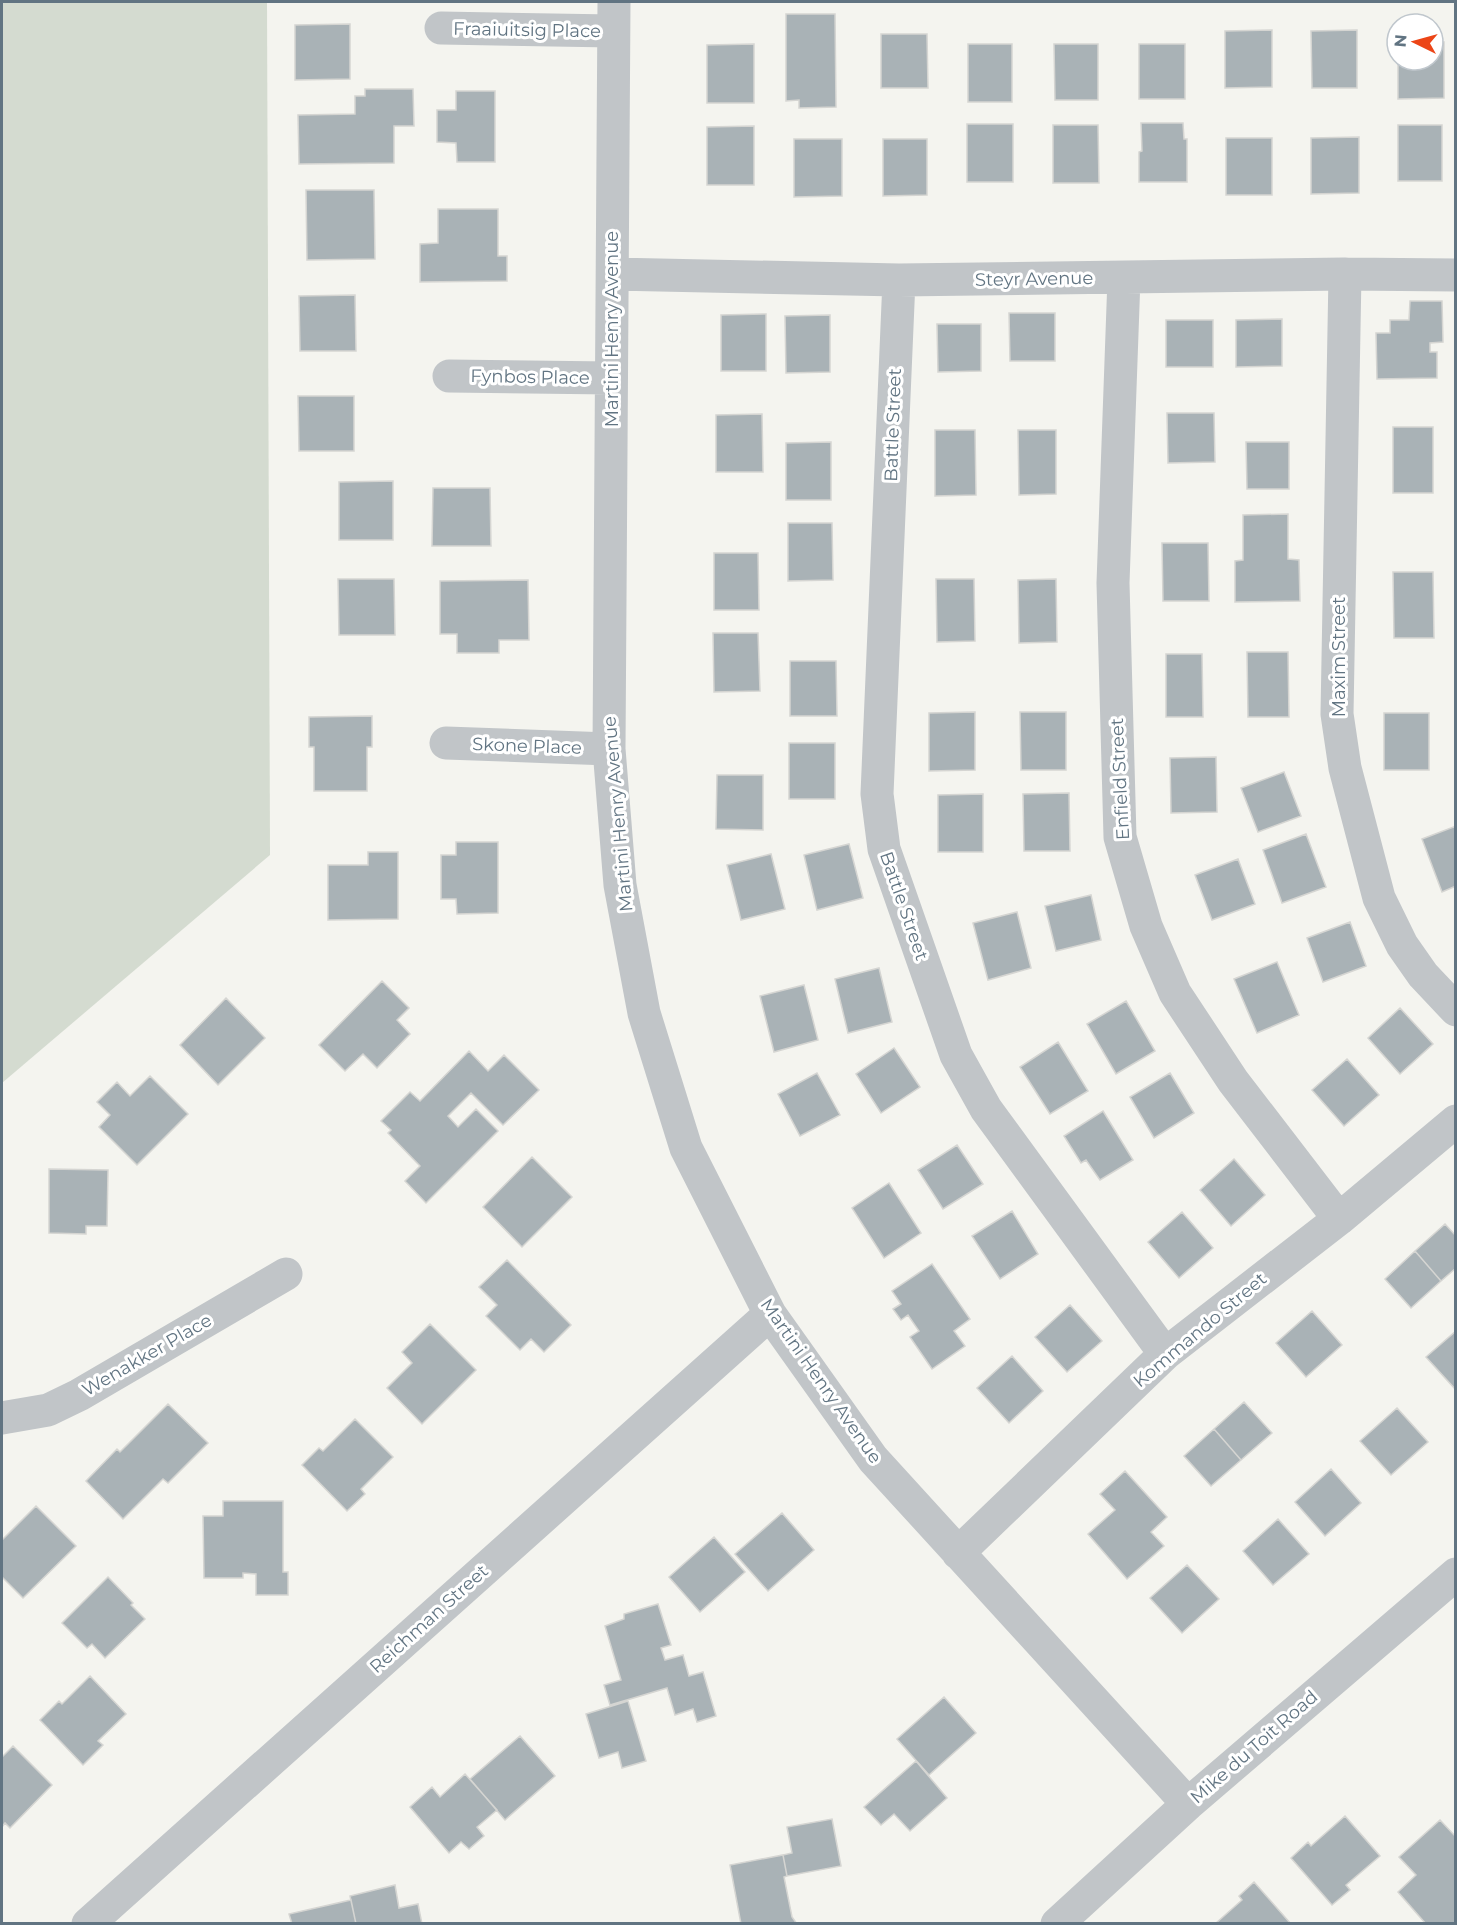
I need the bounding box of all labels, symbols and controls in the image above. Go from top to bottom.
north arrow [1385,12,1445,72]
street label: Fraaiuitsig Place [453,18,601,42]
text: N [1391,33,1411,48]
street label: Martini Henry Avenue [601,231,623,427]
street label: Steyr Avenue [975,267,1094,291]
street label: Fynbos Place [470,365,590,389]
street label: Battle Street [880,368,906,482]
street label: Maxim Street [1328,597,1350,717]
street label: Martini Henry Avenue [598,715,638,913]
street label: Enfield Street [1106,717,1134,841]
street label: Skone Place [472,733,582,759]
street label: Battle Street [875,849,933,963]
street label: Kommando Street [1129,1268,1271,1392]
street label: Martini Henry Avenue [756,1294,886,1468]
street label: Wenakker Place [78,1309,216,1401]
street label: Reichman Street [365,1560,493,1678]
street label: Mike du Toit Road [1186,1686,1322,1808]

